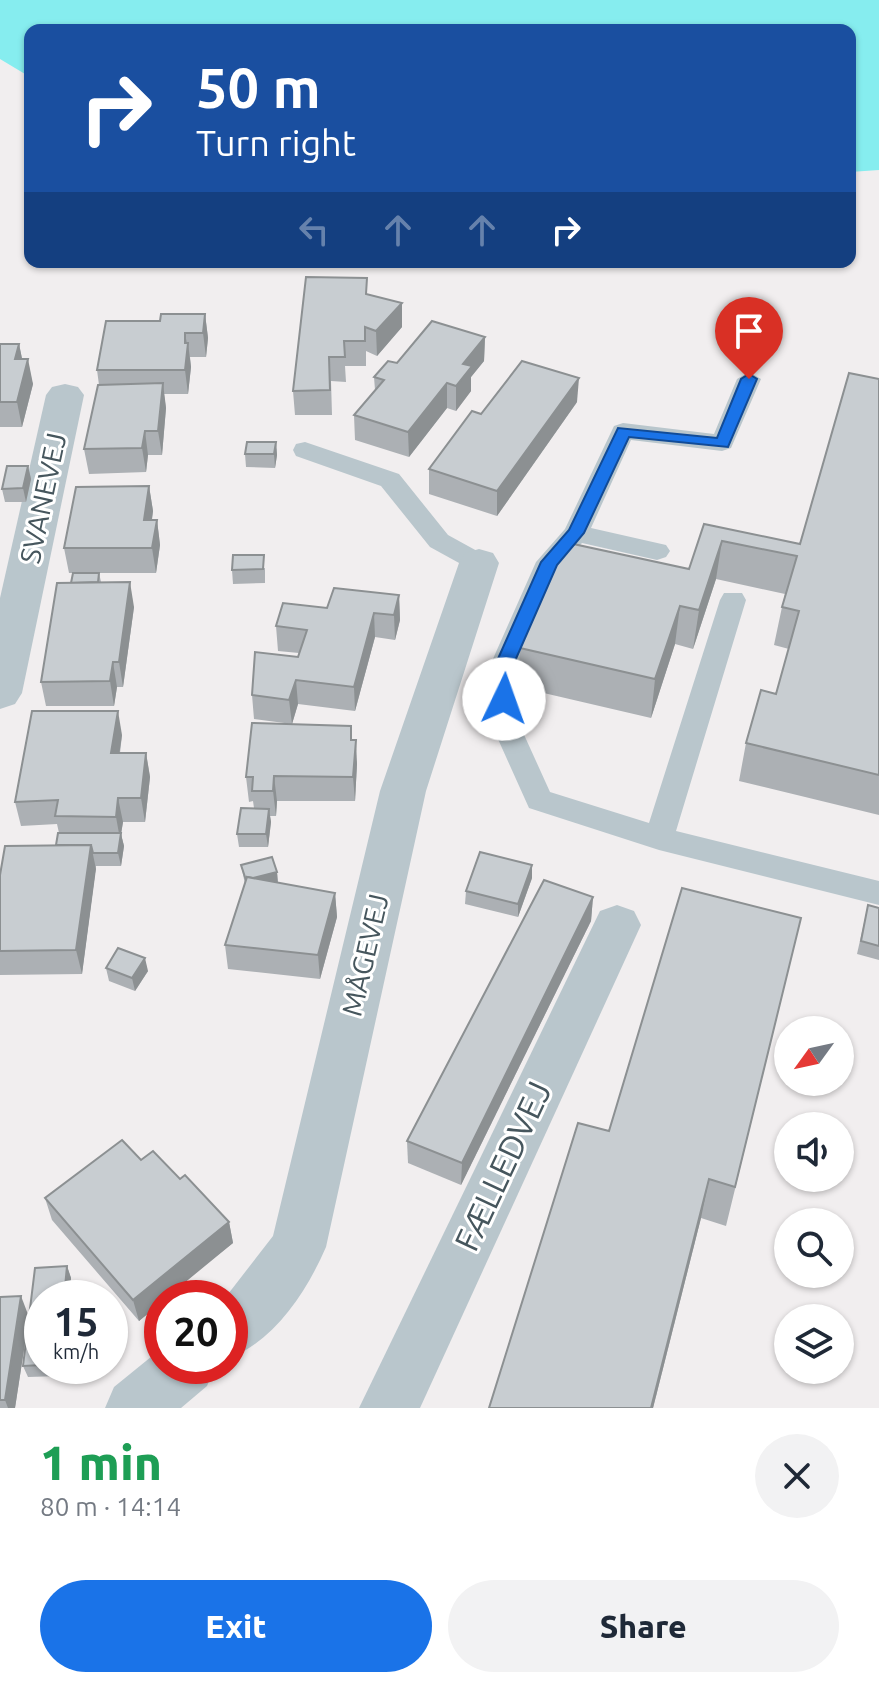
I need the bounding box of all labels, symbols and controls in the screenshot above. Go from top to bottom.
icon: right [64,56,168,160]
text: 50 m [196,56,321,119]
text: Turn right [196,122,356,163]
icon: left [292,208,336,252]
icon: ahead [376,208,420,252]
icon: ahead [460,208,504,252]
icon: right [544,208,588,252]
pin [715,297,783,379]
icon: arrive [727,309,771,353]
street label: SVANEVEJ [14,430,71,566]
position arrow [462,657,546,741]
street label: MÅGEVEJ [335,891,394,1019]
north arrow [774,1016,854,1096]
map controls [774,1016,854,1384]
street label: FÆLLEDVEJ [446,1075,558,1256]
button: sound [774,1112,854,1192]
button: search [774,1208,854,1288]
speed limit sign: 20 [144,1280,248,1384]
text: 15 [53,1299,99,1344]
button: layers [774,1304,854,1384]
text: km/h [53,1340,99,1363]
button: close [755,1434,839,1518]
text: 1 min [40,1435,162,1489]
text: 80 m · 14:14 [40,1492,181,1521]
button: Exit [40,1580,432,1672]
button: Share [448,1580,839,1672]

